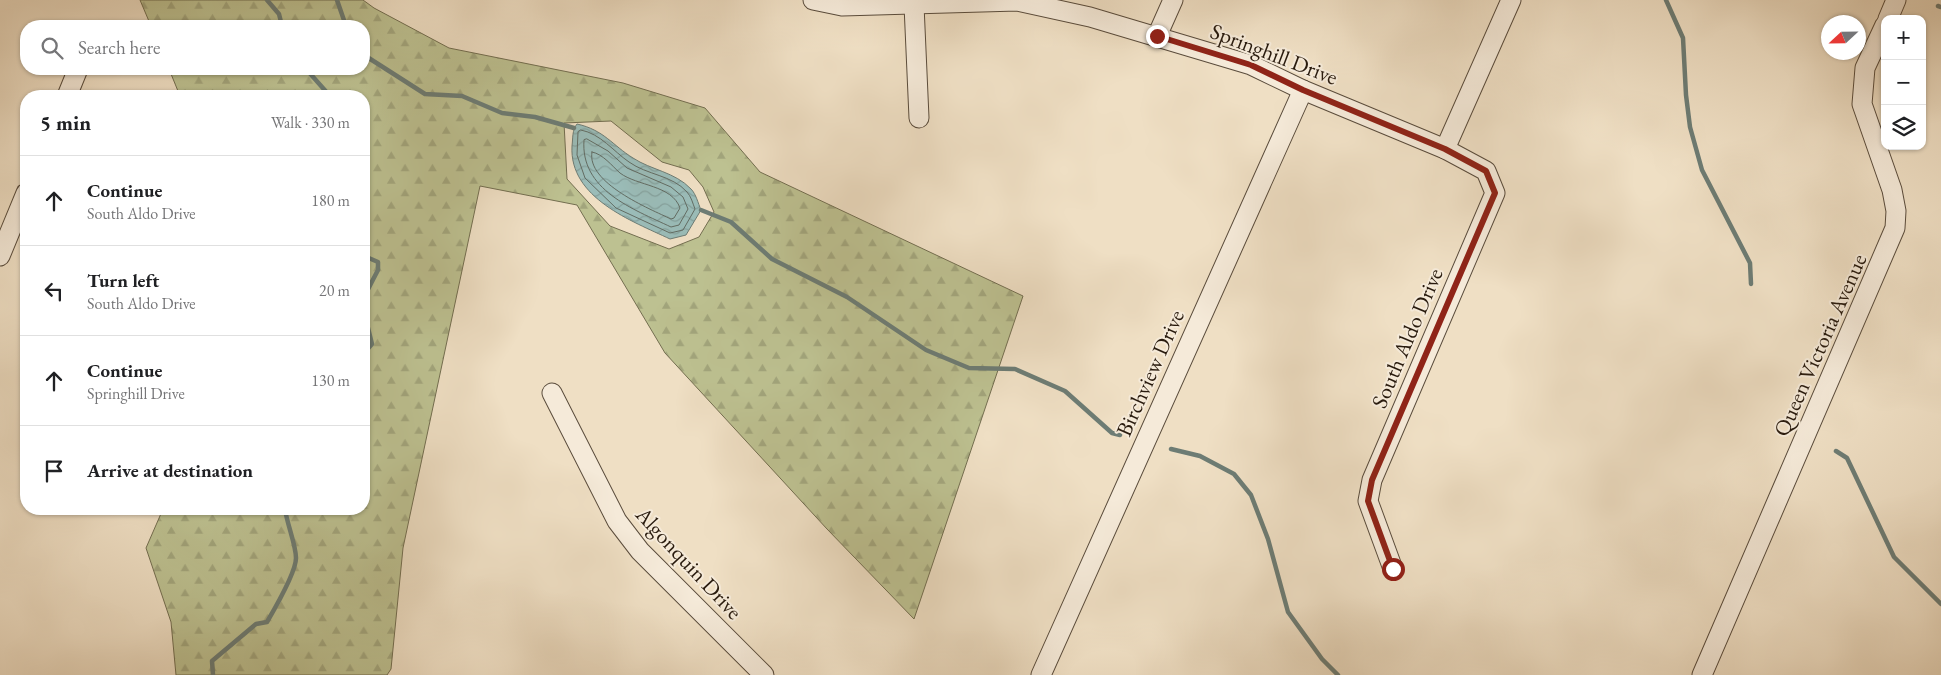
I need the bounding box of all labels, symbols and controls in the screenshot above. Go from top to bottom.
north arrow [1821,15,1866,60]
map controls [1881,15,1926,150]
button: + [1881,15,1926,60]
street label: Springhill Drive [1206,16,1342,92]
search box [20,20,370,75]
route end [1146,25,1169,48]
icon: search [38,34,66,62]
text: Search here [78,35,160,60]
button: − [1881,60,1926,105]
button: layers [1881,105,1926,150]
text: 5 min [40,109,91,136]
text: Walk · 330 m [271,112,350,133]
text: Continue [87,178,162,203]
icon: ahead [40,187,68,215]
text: 180 m [311,190,350,211]
text: South Aldo Drive [87,203,196,224]
street label: Queen Victoria Avenue [1767,249,1873,441]
street label: South Aldo Drive [1364,263,1450,412]
text: Turn left [87,268,159,293]
icon: left [40,277,68,305]
text: 20 m [319,280,350,301]
text: South Aldo Drive [87,293,196,314]
street label: Birchview Drive [1109,305,1191,441]
text: Continue [87,358,162,383]
icon: ahead [40,367,68,395]
text: 130 m [311,370,350,391]
text: Springhill Drive [87,383,185,404]
icon: arrive [40,457,68,485]
text: Arrive at destination [87,458,253,483]
street label: Algonquin Drive [629,500,749,626]
route start [1382,558,1405,581]

